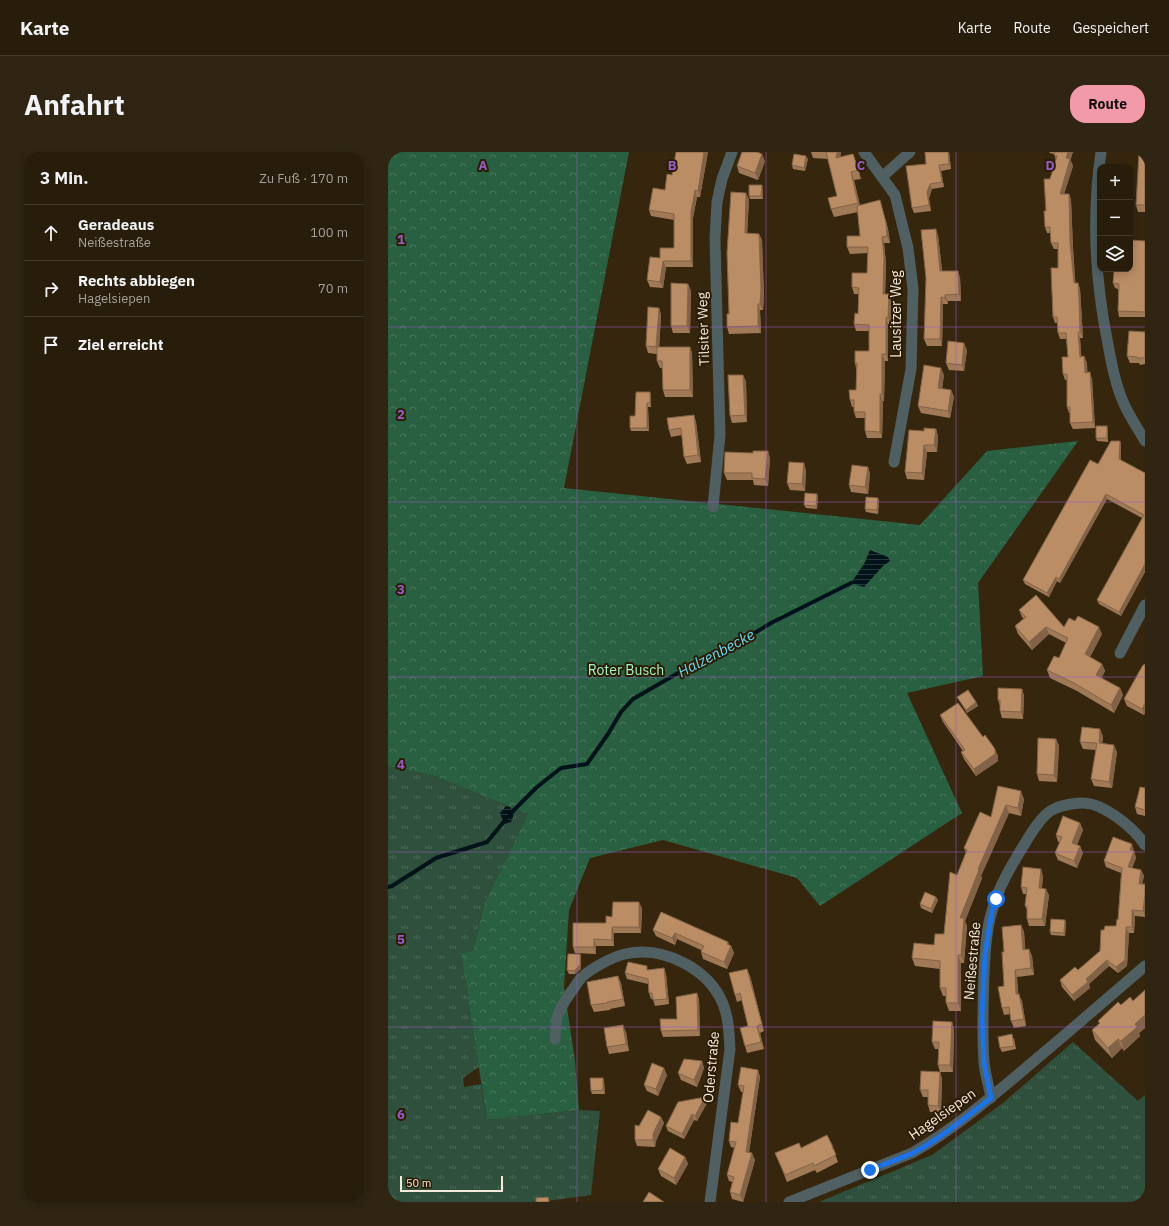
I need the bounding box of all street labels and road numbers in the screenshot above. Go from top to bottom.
street label: Lausitzer Weg [887,270,905,358]
street label: Tilsiter Weg [693,291,713,366]
street label: Neißestraße [960,921,984,1001]
street label: Oderstraße [699,1030,723,1103]
street label: Hagelsiepen [905,1084,979,1144]

